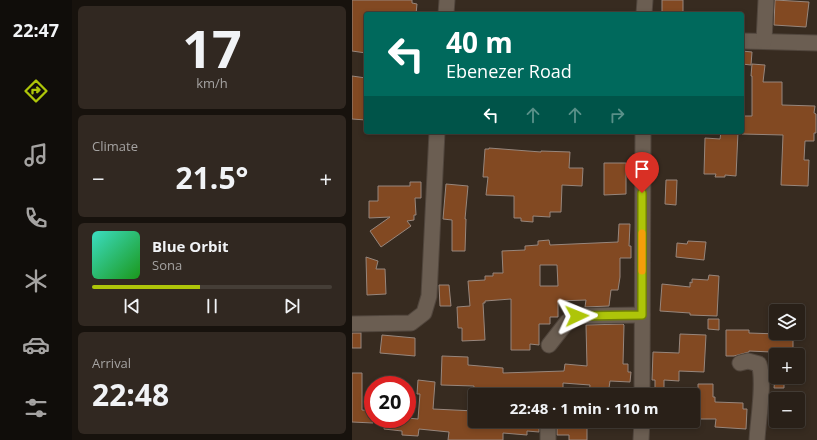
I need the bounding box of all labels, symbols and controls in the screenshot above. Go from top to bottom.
text: 17 [182,12,242,83]
text: 22:47 [13,18,59,42]
text: 40 m [446,23,513,61]
icon: left [380,28,432,80]
text: Ebenezer Road [446,59,572,83]
text: km/h [196,74,228,92]
icon: directions [22,77,50,105]
icon: left [480,104,502,126]
icon: ahead [522,104,544,126]
icon: ahead [564,104,586,126]
icon: right [606,104,628,126]
text: Climate [92,137,138,155]
icon: music [22,141,50,169]
pin [625,152,659,193]
text: 21.5° [176,157,248,198]
icon: arrive [631,158,653,180]
text: − [92,163,105,193]
text: + [319,163,332,193]
icon: phone [22,204,50,232]
text: Blue Orbit [152,236,229,256]
text: Sona [152,256,182,274]
icon: climate [22,267,50,295]
icon: previous [121,295,143,317]
icon: pause [201,295,223,317]
icon: next [281,295,303,317]
position arrow [556,295,598,337]
map controls [769,304,805,428]
button: layers [769,304,805,340]
icon: car [22,331,50,359]
button: + [769,348,805,384]
text: Arrival [92,354,131,372]
text: 22:48 [92,374,169,415]
speed limit sign: 20 [364,376,416,428]
button: − [769,392,805,428]
icon: filters [22,394,50,422]
text: 22:48 · 1 min · 110 m [510,398,658,418]

